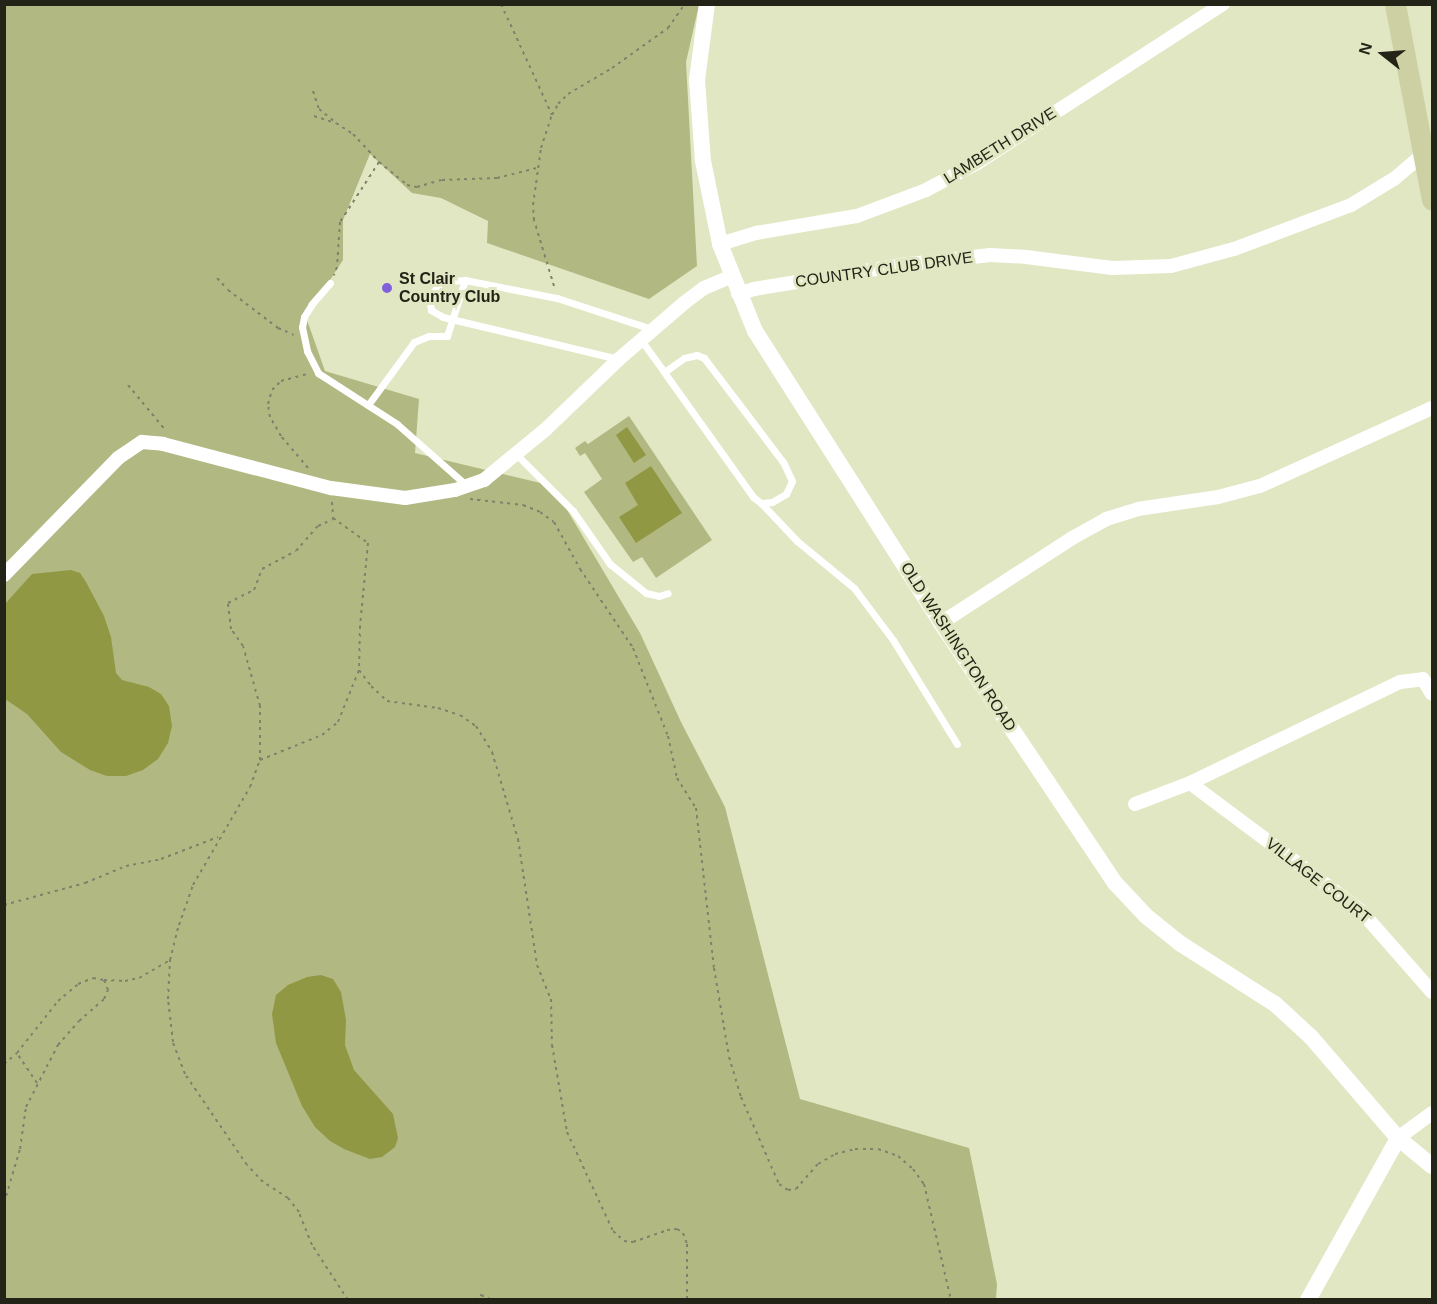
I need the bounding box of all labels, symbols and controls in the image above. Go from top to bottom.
north arrow [1353,24,1413,84]
text: N [1355,41,1375,57]
street label: LAMBETH DRIVE [940,104,1060,188]
street label: COUNTRY CLUB DRIVE [794,248,974,292]
place label: St Clair Country Club [399,269,500,307]
marker: St Clair Country Club [380,281,394,295]
street label: OLD WASHINGTON ROAD [896,559,1020,735]
street label: VILLAGE COURT [1262,834,1374,928]

